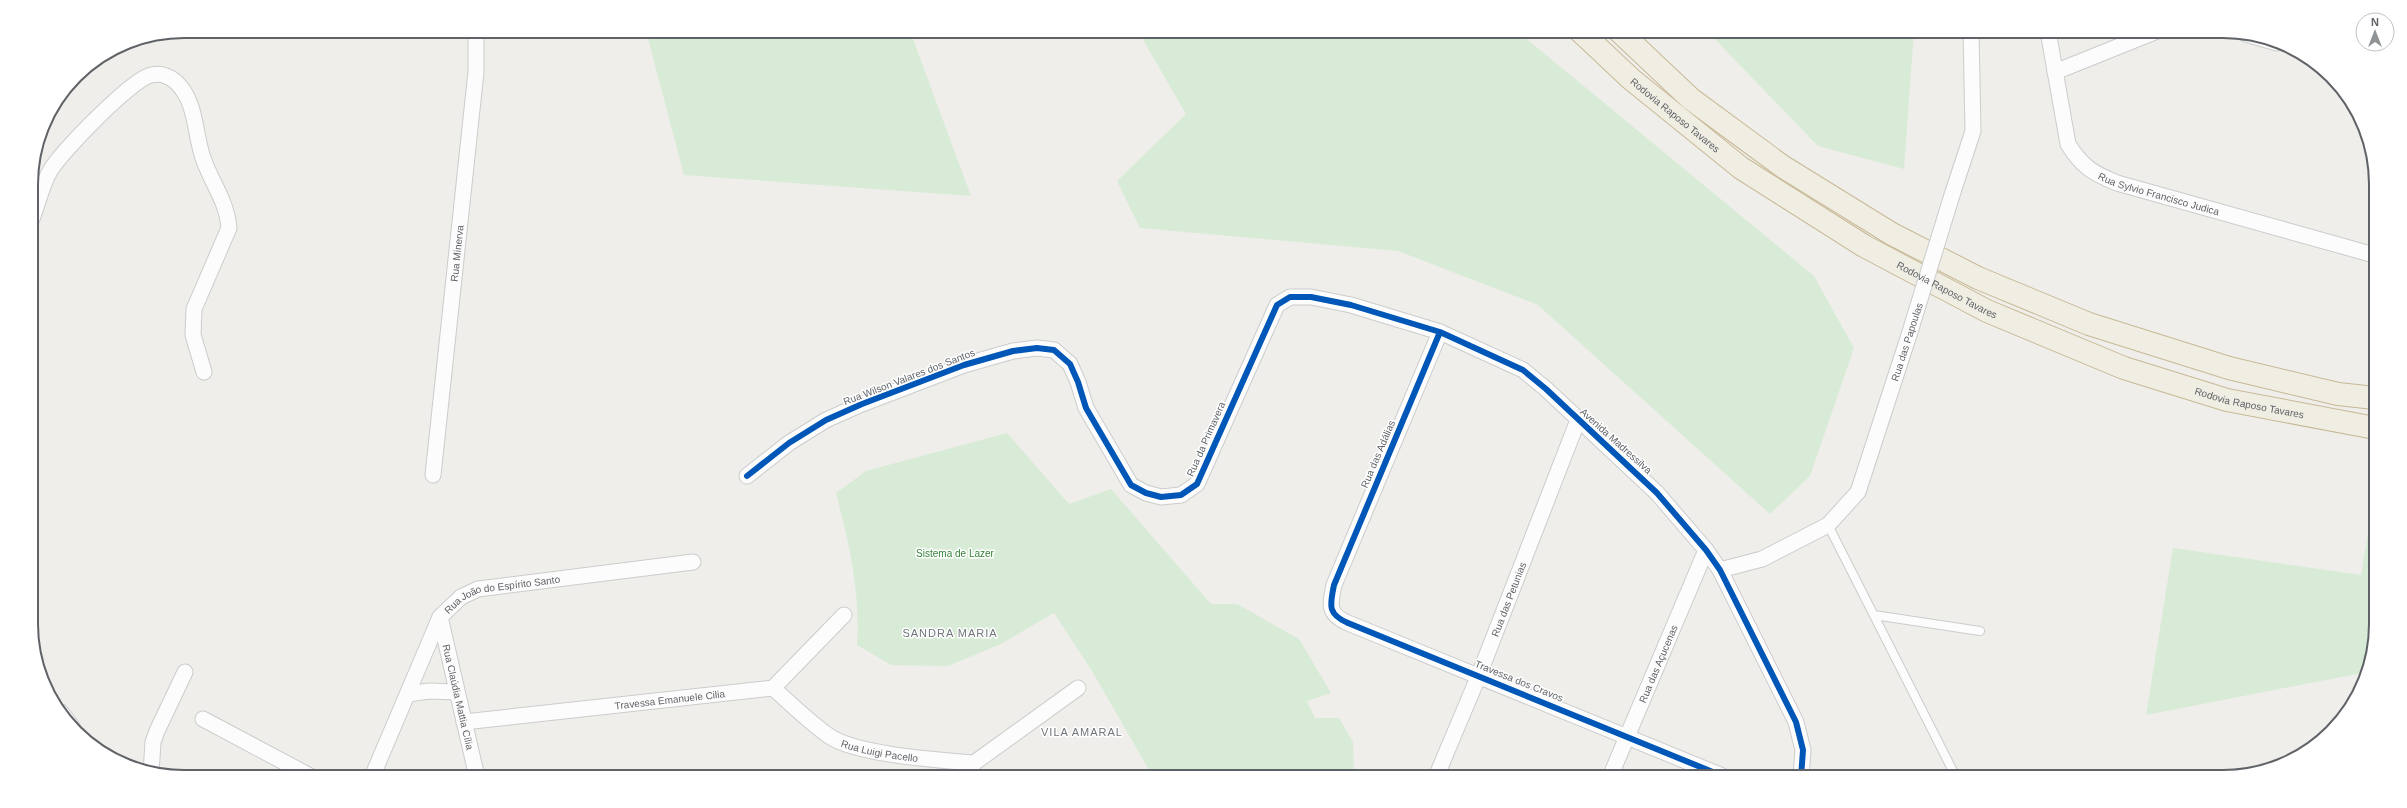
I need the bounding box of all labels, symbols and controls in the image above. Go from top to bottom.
north arrow [2355,12,2395,52]
text: N [2371,16,2379,28]
street label: Rodovia Raposo Tavares [1628,75,1722,154]
street label: Rua Sylvio Francisco Judica [2097,170,2221,217]
street label: Rua Minerva [448,224,465,282]
street label: Rodovia Raposo Tavares [1895,259,1999,320]
street label: Rua das Papoulas [1889,301,1925,383]
street label: Rua Wilson Valares dos Santos [842,347,976,407]
street label: Rodovia Raposo Tavares [2194,385,2305,420]
street label: Rua da Primavera [1185,400,1228,478]
street label: Avenida Madressilva [1578,406,1654,476]
street label: Rua das Adálias [1359,419,1397,489]
park label: Sistema de Lazer [916,548,995,559]
street label: Rua das Petunias [1489,560,1528,638]
street label: Rua João do Espírito Santo [442,573,561,615]
street label: Rua das Açucenas [1637,623,1679,704]
district label: SANDRA MARIA [902,627,998,639]
street label: Rua Claúdia Mattia Cília [441,643,476,751]
street label: Travessa dos Cravos [1473,658,1565,704]
street label: Travessa Emanuele Cilia [614,688,726,711]
district label: VILA AMARAL [1041,726,1123,738]
street label: Rua Luigi Pacello [840,737,919,763]

